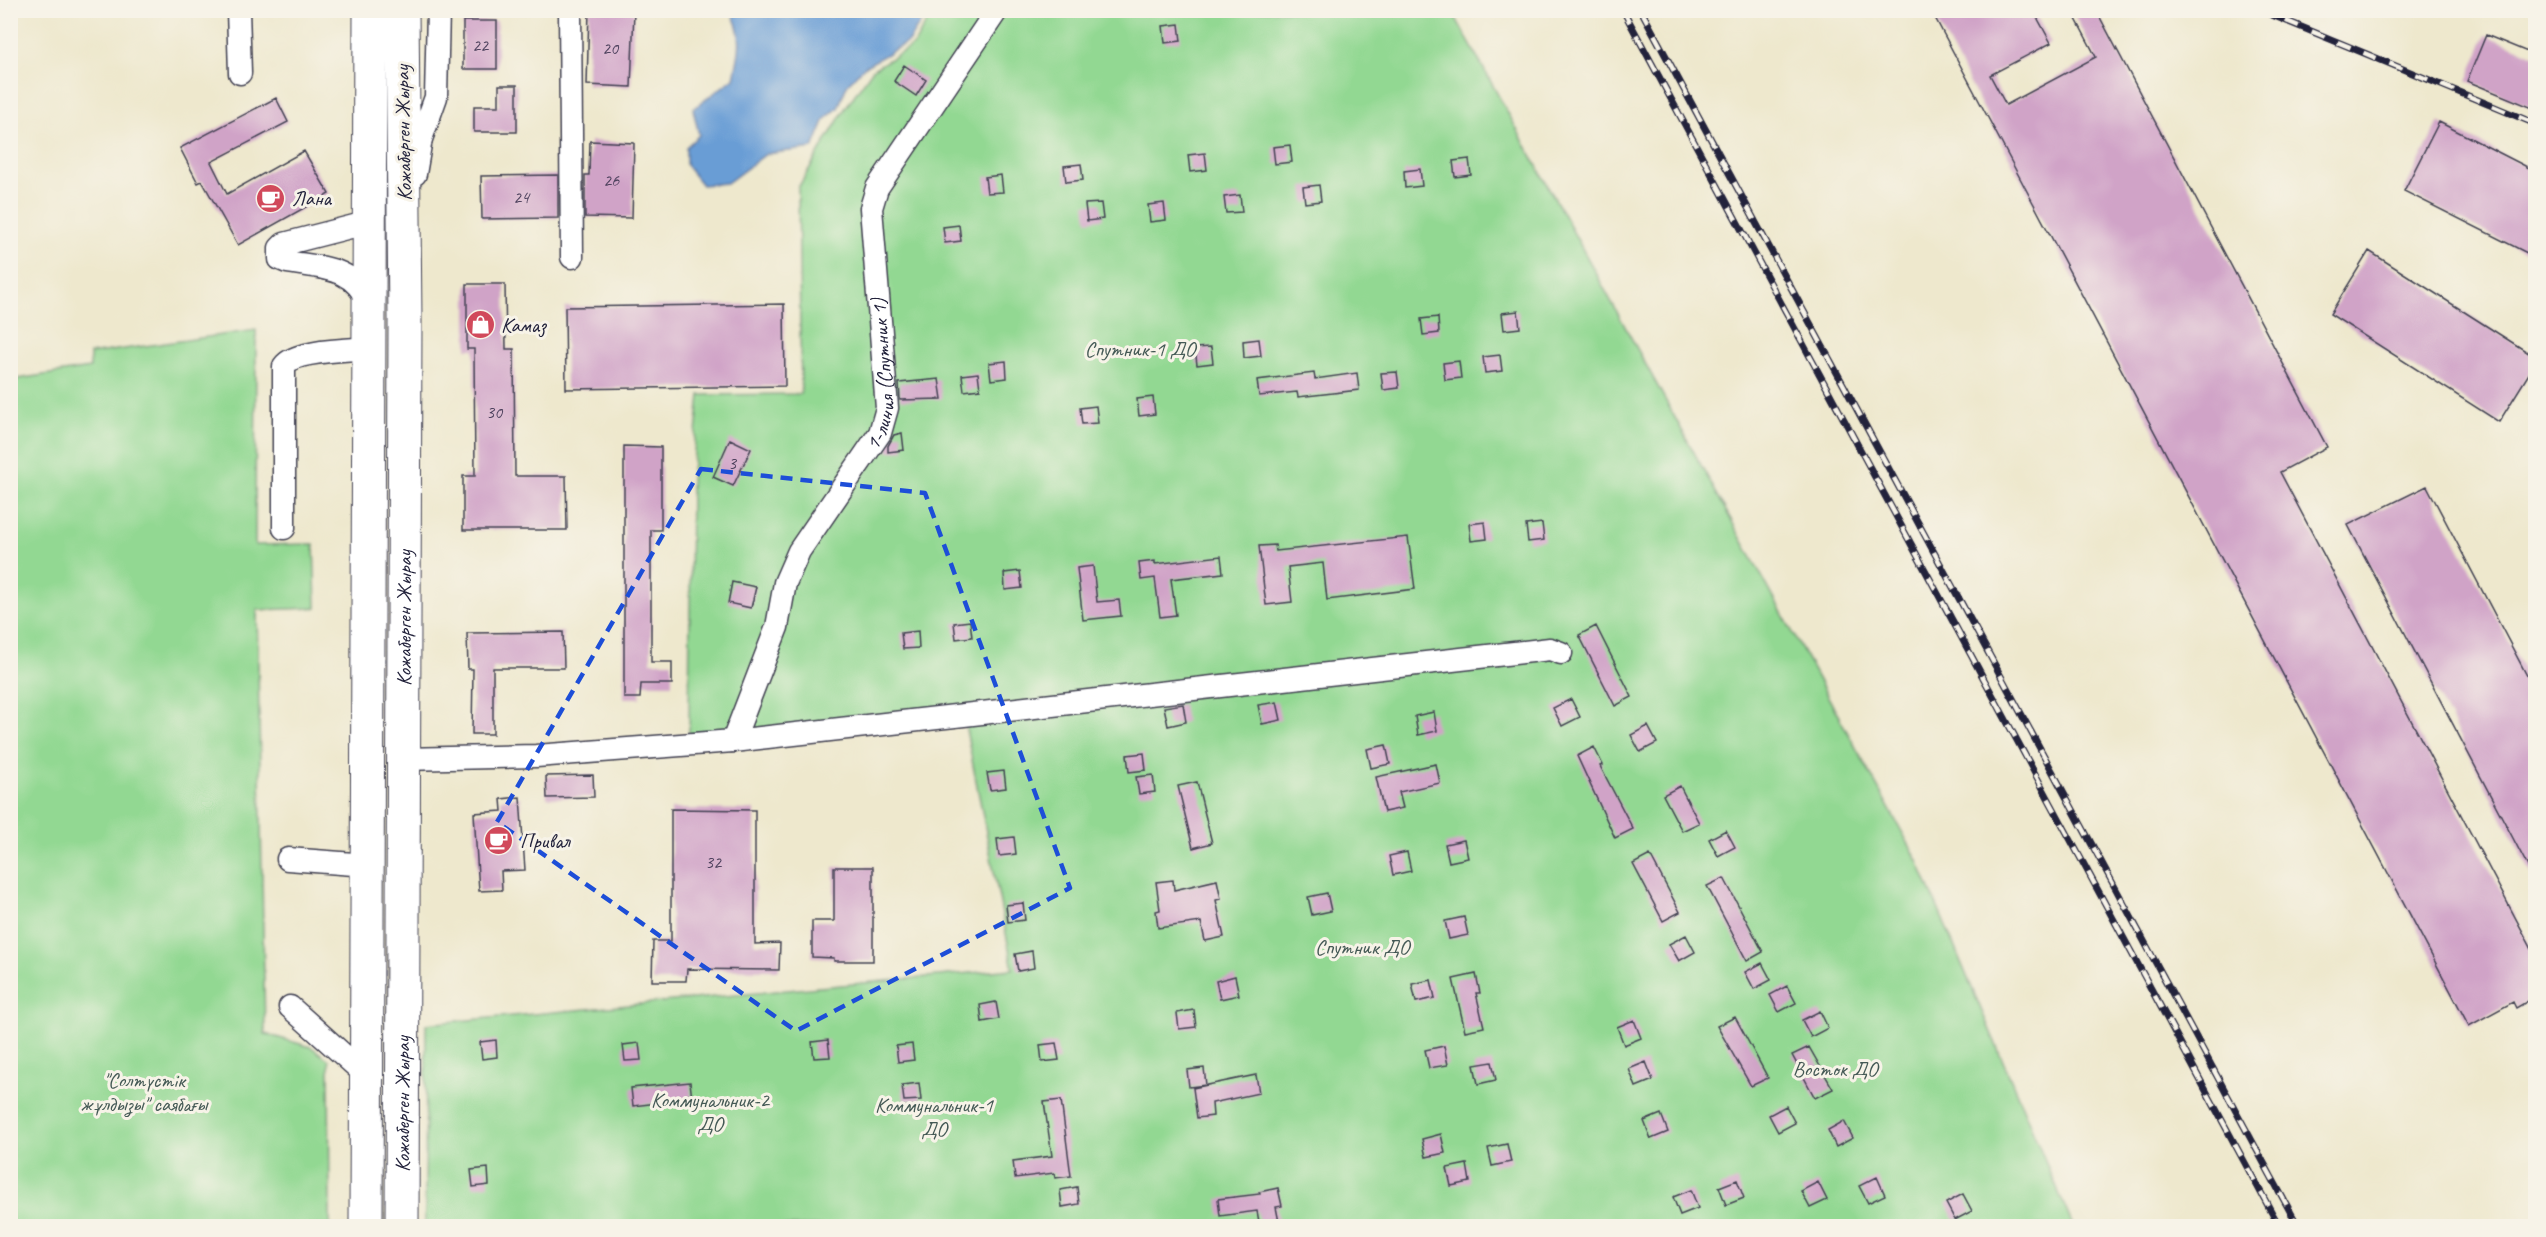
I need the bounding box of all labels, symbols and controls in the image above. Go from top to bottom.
house number: 22 [472,34,490,56]
house number: 20 [602,37,620,59]
street label: Кожаберген Жырау [389,63,417,201]
house number: 26 [603,169,620,191]
cafe icon: Лана [255,182,287,214]
place label: Лана [292,185,333,211]
house number: 24 [513,186,531,208]
street label: 1-линия (Спутник 1) [859,296,900,455]
shop icon: Камаз [464,309,496,341]
place label: Камаз [501,312,547,338]
park label: Спутник-1 ДО [1085,336,1198,362]
house number: 30 [486,401,504,423]
house number: 3 [728,452,738,474]
street label: Кожаберген Жырау [391,548,417,686]
cafe icon: Привал [483,825,515,857]
place label: Привал [520,828,572,854]
house number: 32 [705,851,723,873]
park label: Спутник ДО [1315,934,1412,960]
street label: Кожаберген Жырау [389,1034,416,1172]
park label: Восток ДО [1793,1056,1880,1082]
park label: "Солтүстік жұлдызы" саябағы [81,1067,209,1118]
park label: Коммунальник-2 ДО [651,1087,771,1137]
park label: Коммунальник-1 ДО [875,1092,995,1142]

